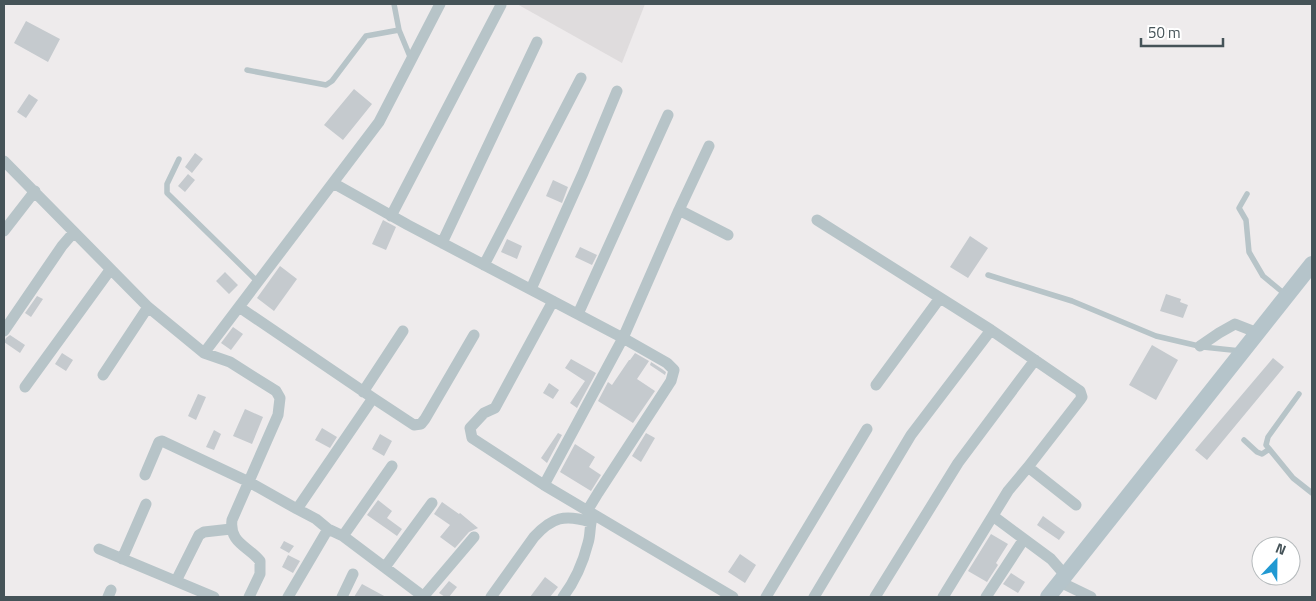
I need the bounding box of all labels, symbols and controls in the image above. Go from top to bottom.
scale bar [1141,15,1224,47]
text: 50 m [1148,21,1181,44]
north arrow [1251,536,1301,586]
text: N [1273,537,1289,560]

